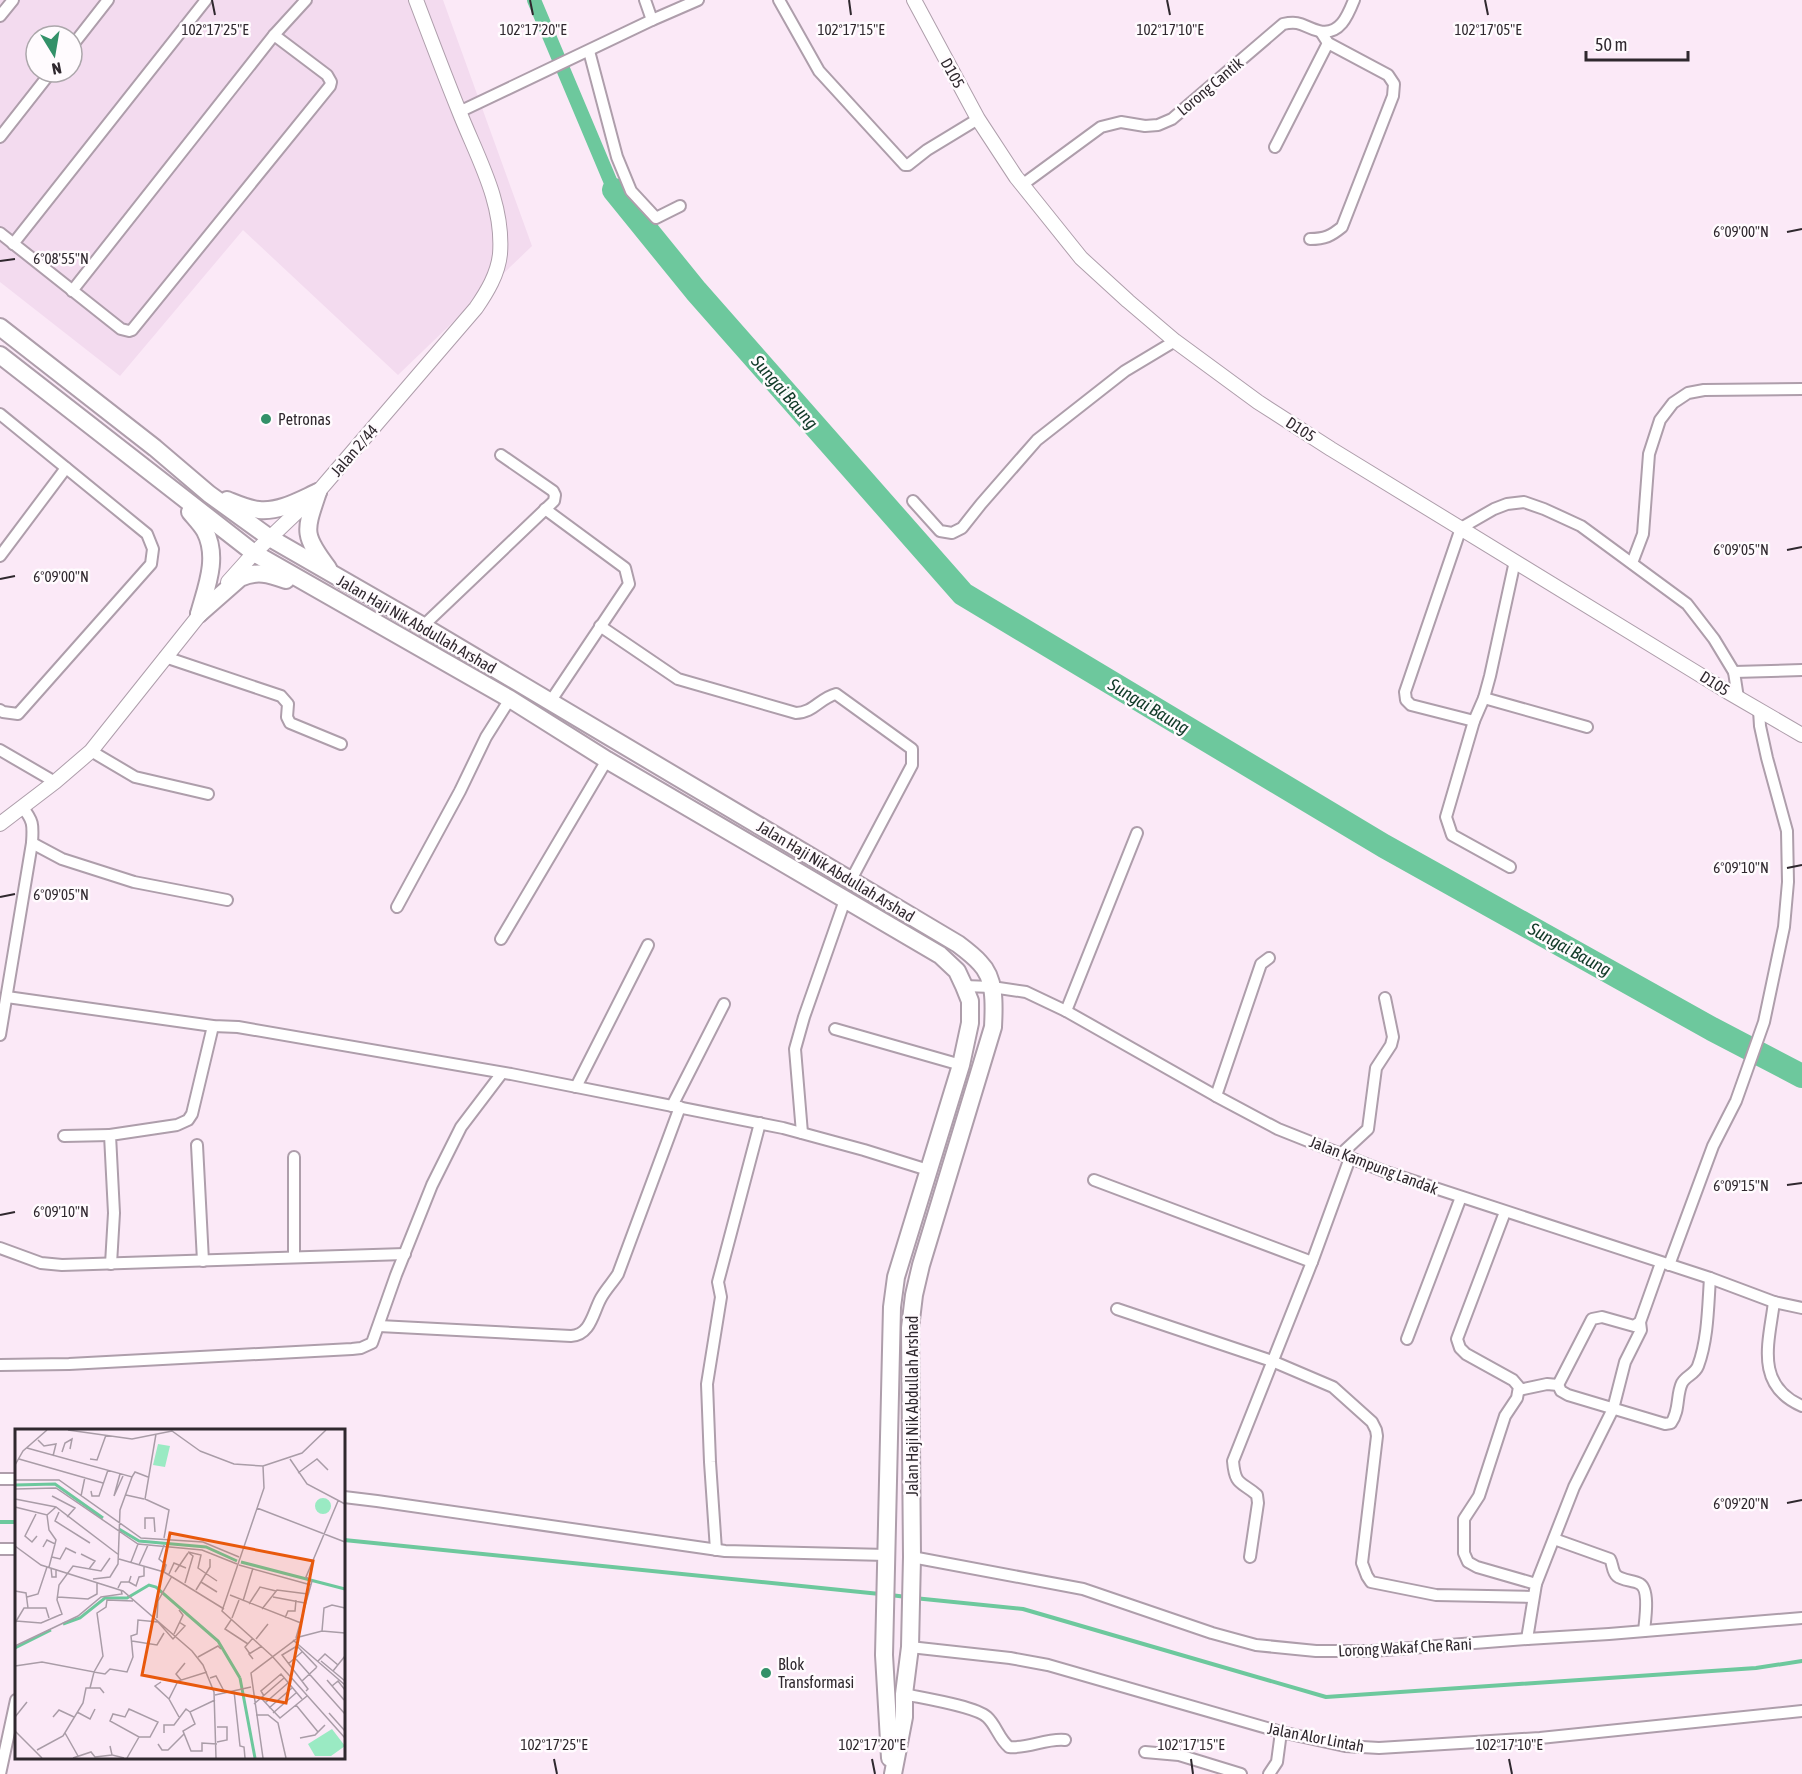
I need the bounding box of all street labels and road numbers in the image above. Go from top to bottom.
street label: Lorong Cantik [1173,53,1247,120]
street label: D105 [937,55,969,91]
street label: D105 [1283,413,1319,445]
street label: Jalan 2/44 [327,421,381,479]
street label: Jalan Haji Nik Abdullah Arshad [334,571,500,678]
street label: D105 [1697,667,1733,699]
street label: Jalan Haji Nik Abdullah Arshad [754,817,918,926]
street label: Jalan Kampung Landak [1307,1132,1441,1199]
street label: Jalan Haji Nik Abdullah Arshad [903,1316,922,1496]
street label: Lorong Wakaf Che Rani [1338,1635,1472,1660]
street label: Jalan Alor Lintah [1266,1719,1366,1755]

